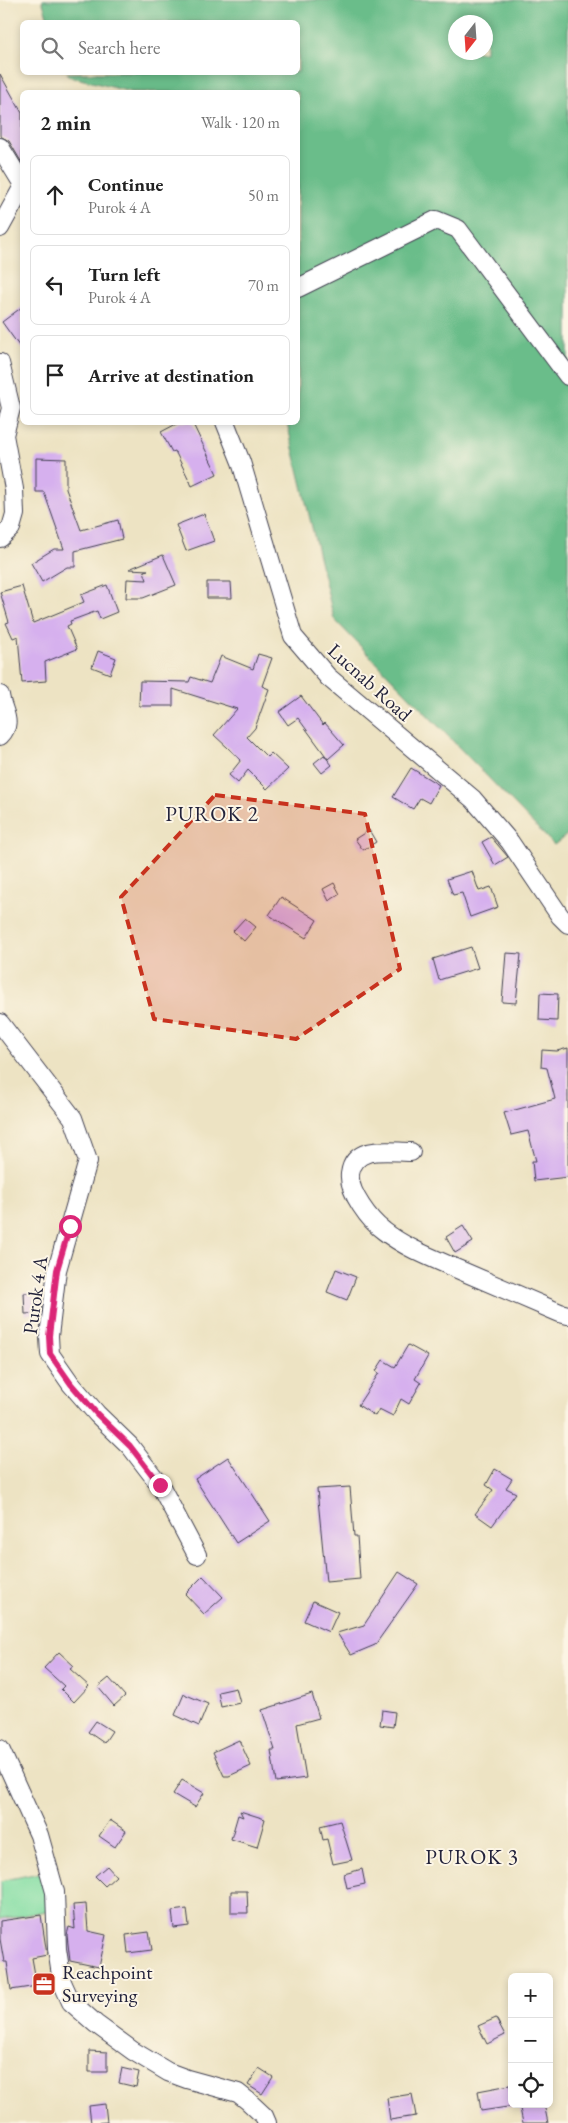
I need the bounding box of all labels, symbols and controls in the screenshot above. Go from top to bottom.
north arrow [448,15,493,60]
search box [20,20,300,75]
icon: search [38,34,66,62]
text: Search here [78,35,160,60]
text: 2 min [40,109,91,136]
text: Walk · 120 m [201,112,280,133]
text: Continue [88,172,163,197]
icon: ahead [41,181,69,209]
text: 50 m [248,185,279,206]
text: Purok 4 A [88,197,151,218]
text: Turn left [88,262,160,287]
icon: left [41,271,69,299]
text: 70 m [248,275,279,296]
text: Purok 4 A [88,287,151,308]
icon: arrive [41,361,69,389]
text: Arrive at destination [88,363,254,388]
street label: Lucnab Road [322,637,418,727]
district label: PUROK 2 [165,800,259,827]
route start [59,1215,82,1238]
street label: Purok 4 A [17,1254,53,1336]
route end [149,1474,172,1497]
district label: PUROK 3 [425,1843,519,1870]
place label: Reachpoint Surveying [62,1959,153,2008]
office icon: Reachpoint Surveying [31,1971,57,1997]
map controls [508,1973,553,2108]
button: + [508,1973,553,2018]
button: − [508,2018,553,2063]
button: locate [508,2063,553,2108]

